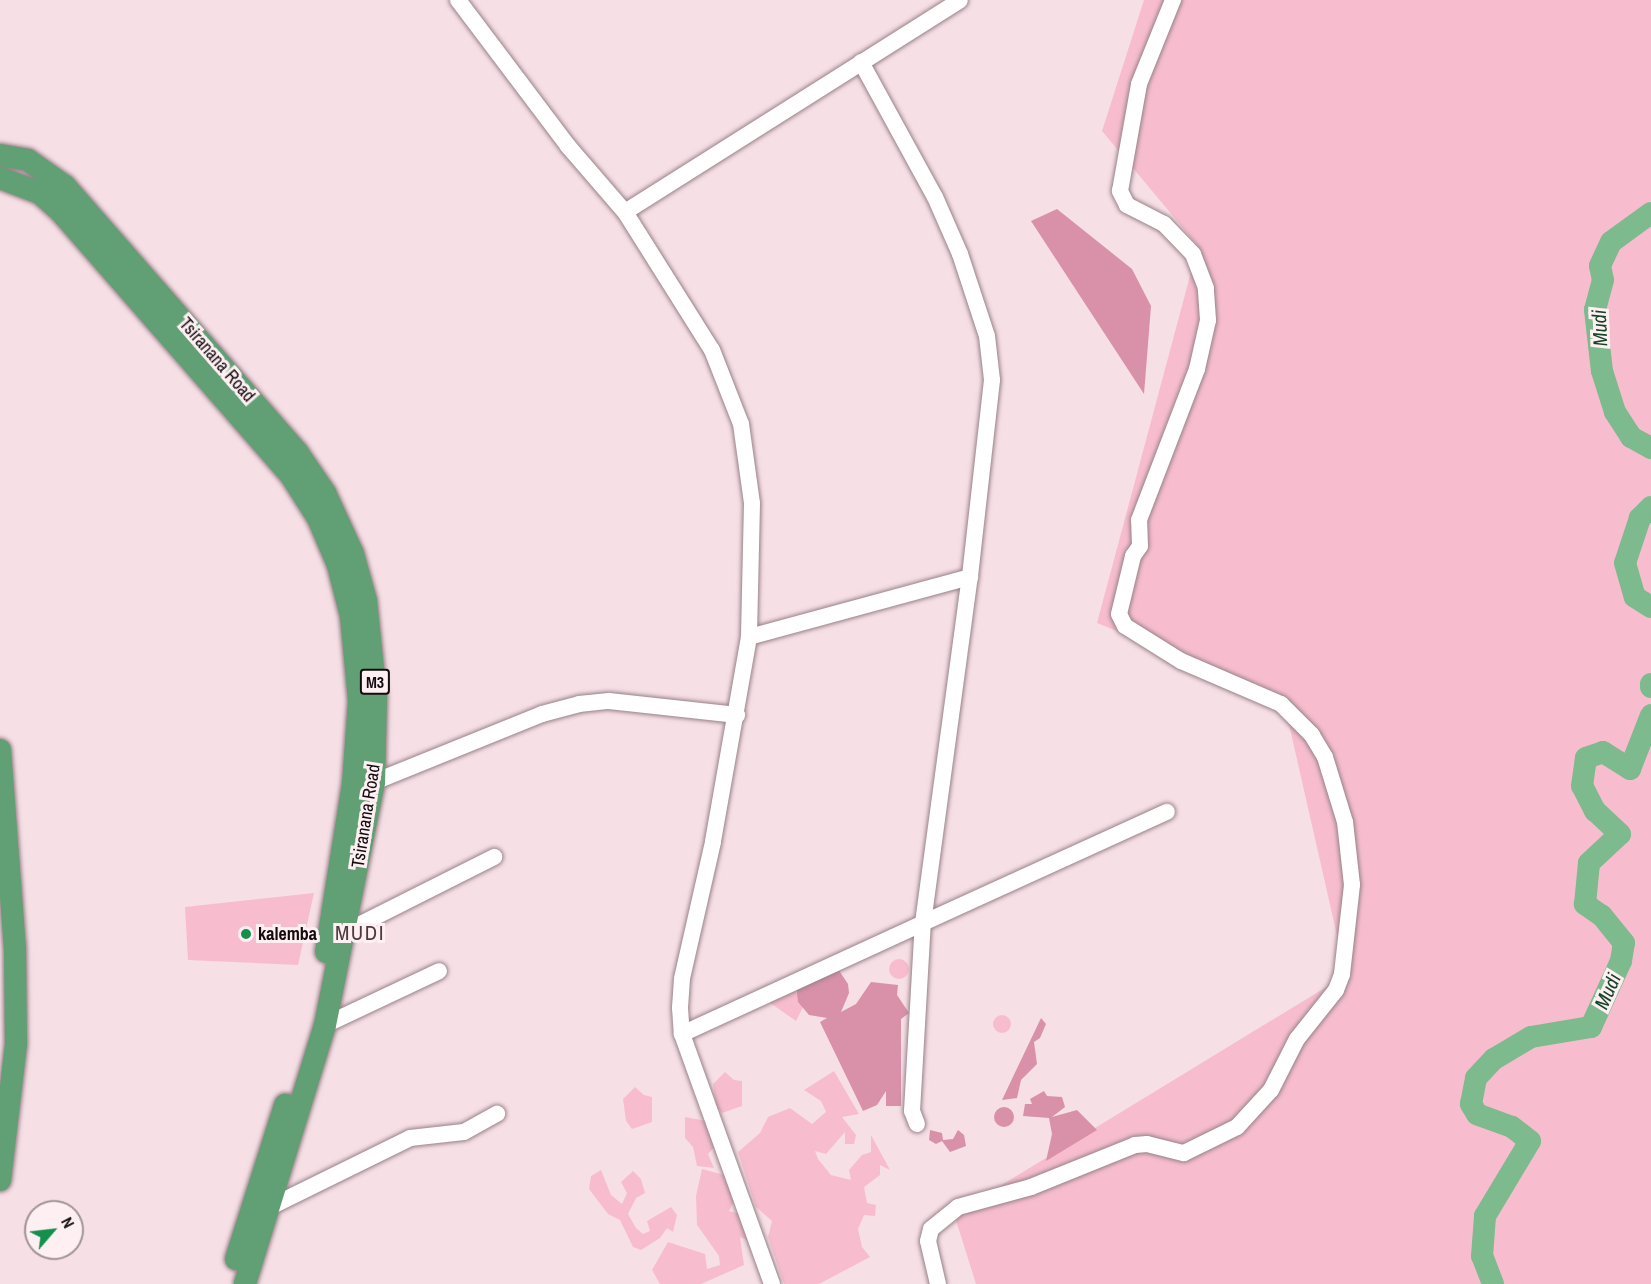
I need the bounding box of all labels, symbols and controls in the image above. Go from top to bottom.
water label: Mudi [1586,309,1612,347]
street label: Tsiranana Road [175,313,259,407]
road number: M3 [358,669,392,695]
street label: Tsiranana Road [347,763,385,869]
district label: MUDI [335,920,385,946]
place label: kalemba [258,923,317,945]
marker: kalemba [239,927,253,941]
water label: Mudi [1589,969,1625,1013]
north arrow [24,1200,84,1260]
text: N [56,1213,80,1232]

